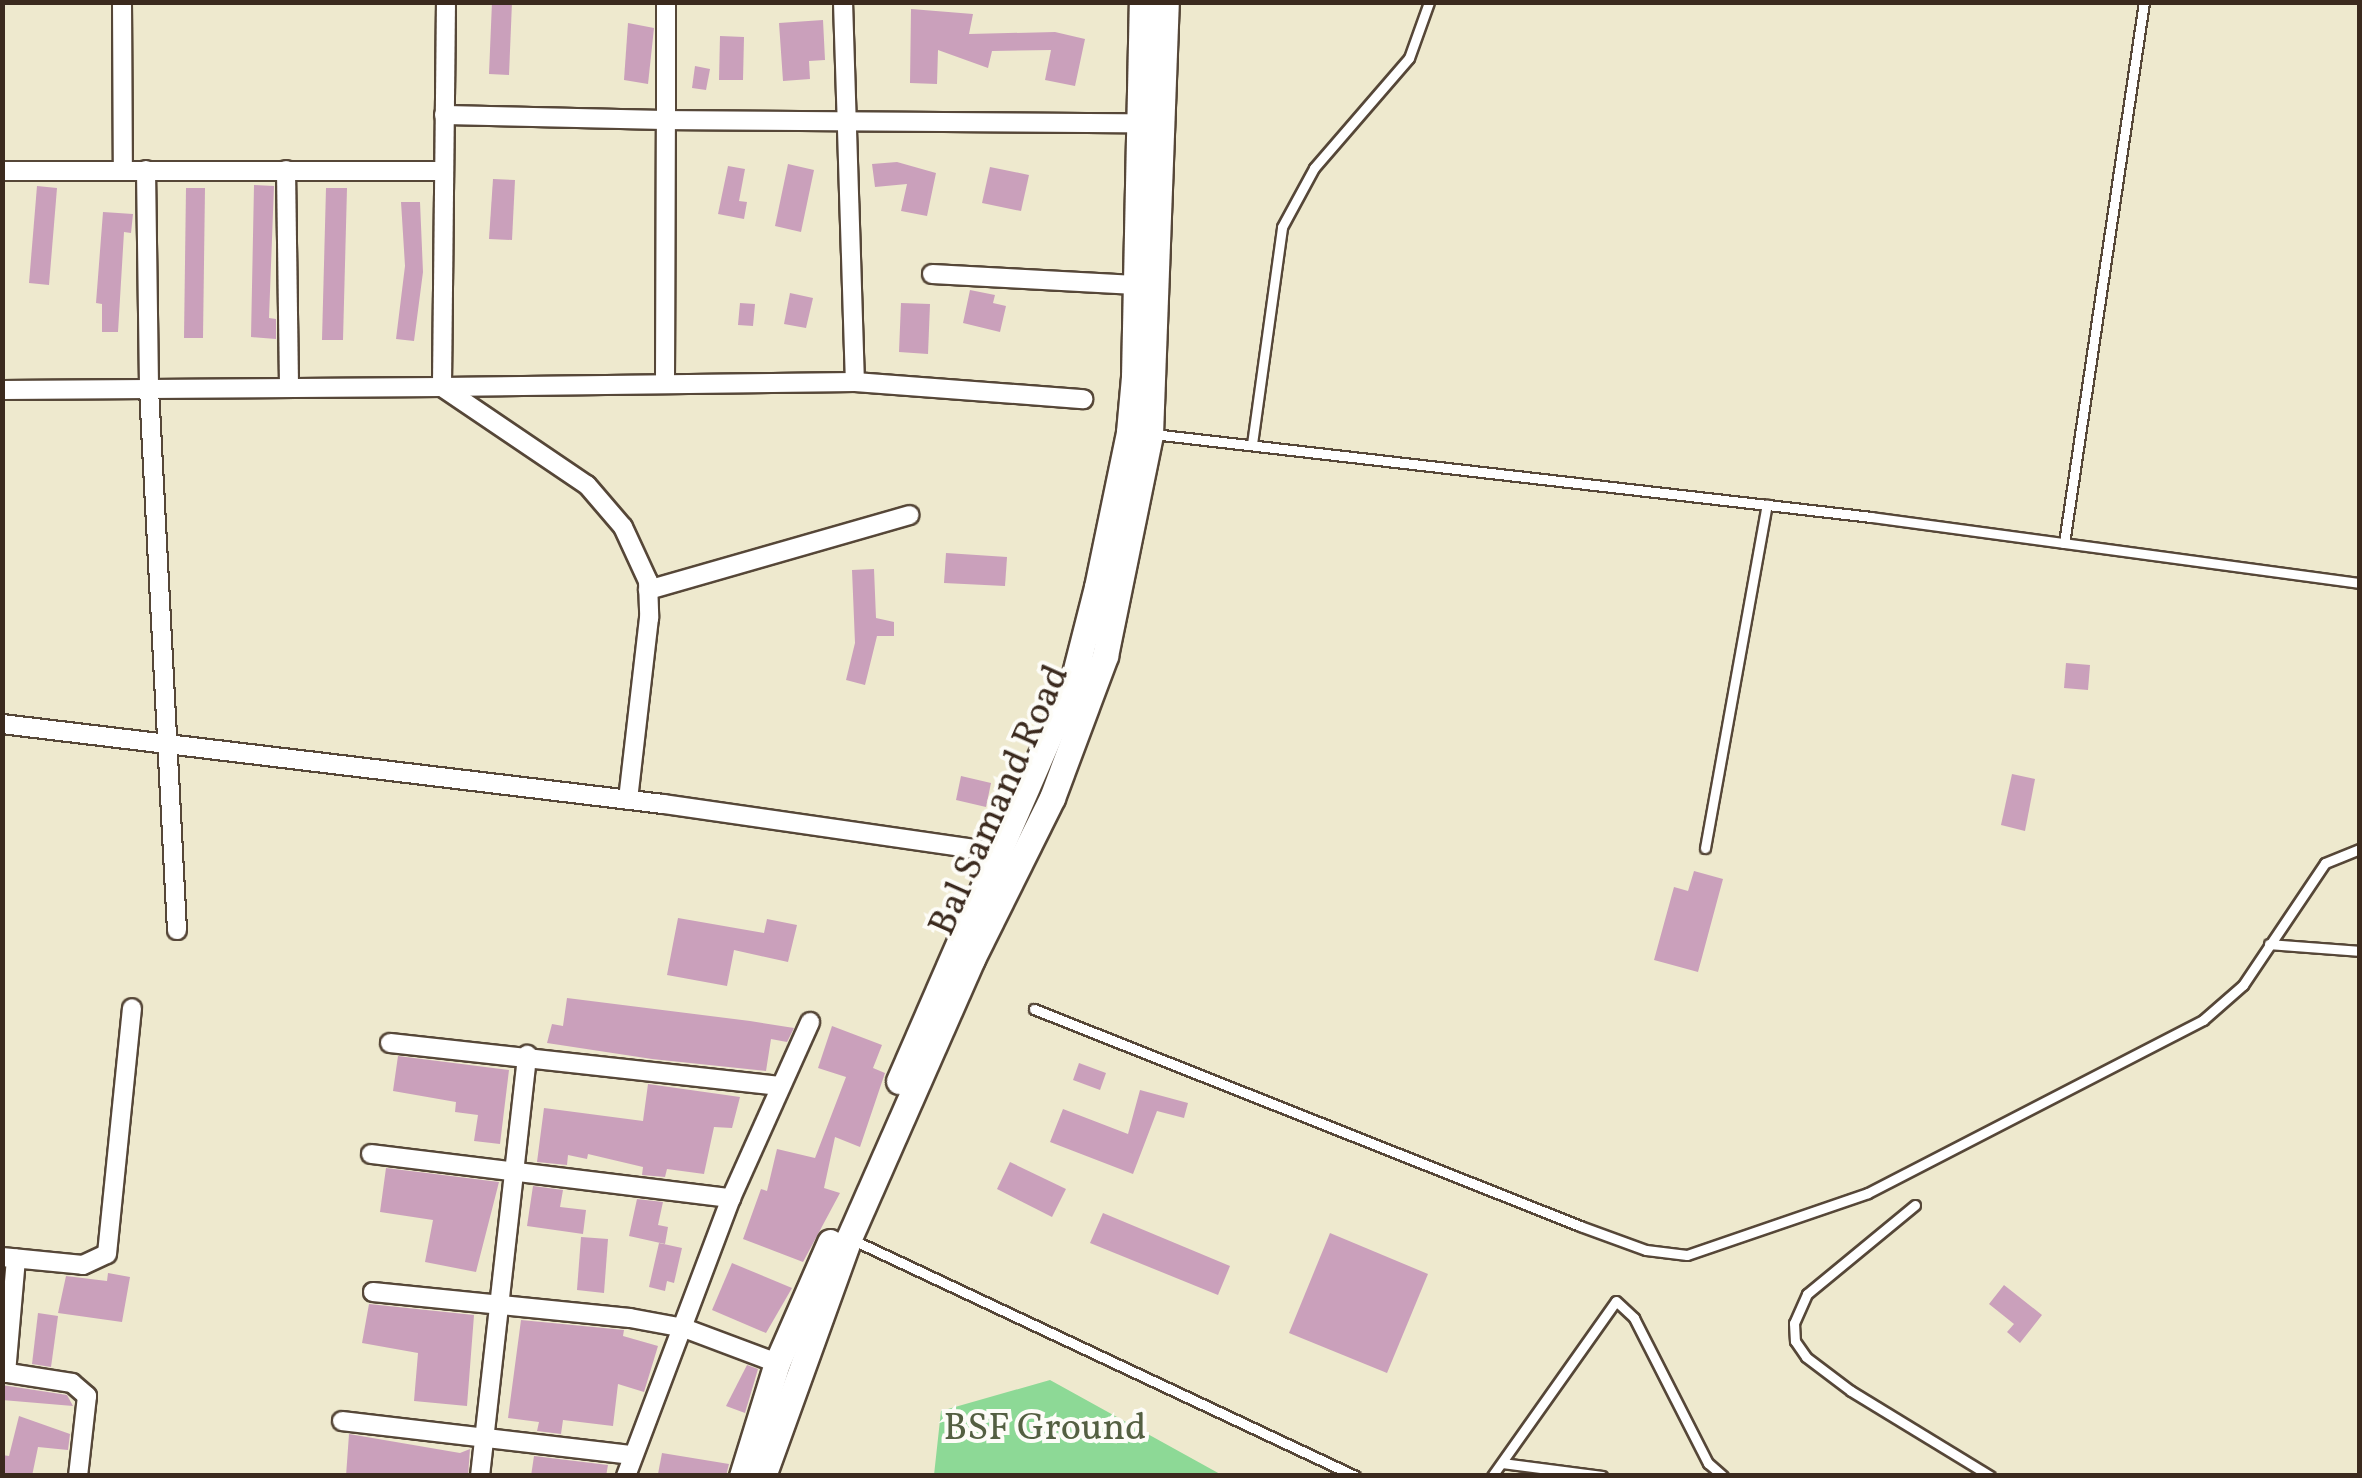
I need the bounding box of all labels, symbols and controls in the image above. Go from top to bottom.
street label: Bal Samand Road [921,659,1081,943]
park label: BSF Ground [943,1407,1147,1453]

